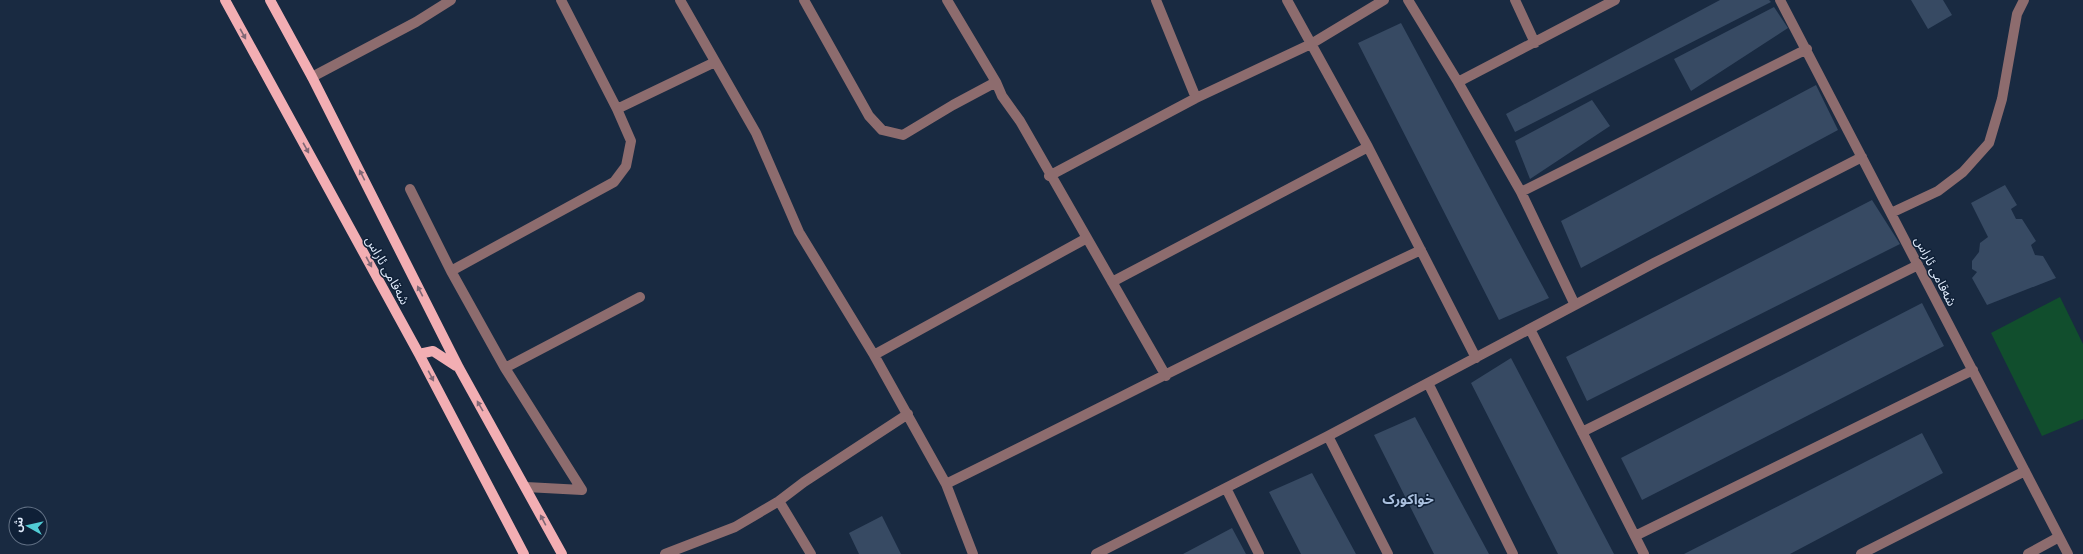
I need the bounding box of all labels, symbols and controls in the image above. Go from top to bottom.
one-way arrow [240,28,247,40]
one-way arrow [303,142,309,154]
one-way arrow [358,169,365,180]
street label: شەقامی ئاراس [362,233,413,308]
street label: شەقامی ئاراس [1911,234,1960,309]
one-way arrow [365,256,372,268]
one-way arrow [417,285,423,297]
one-way arrow [428,370,434,382]
one-way arrow [477,400,484,412]
district label: خواکورک [1382,490,1434,508]
north arrow [8,506,48,546]
one-way arrow [540,514,547,525]
text: ش [10,516,26,533]

